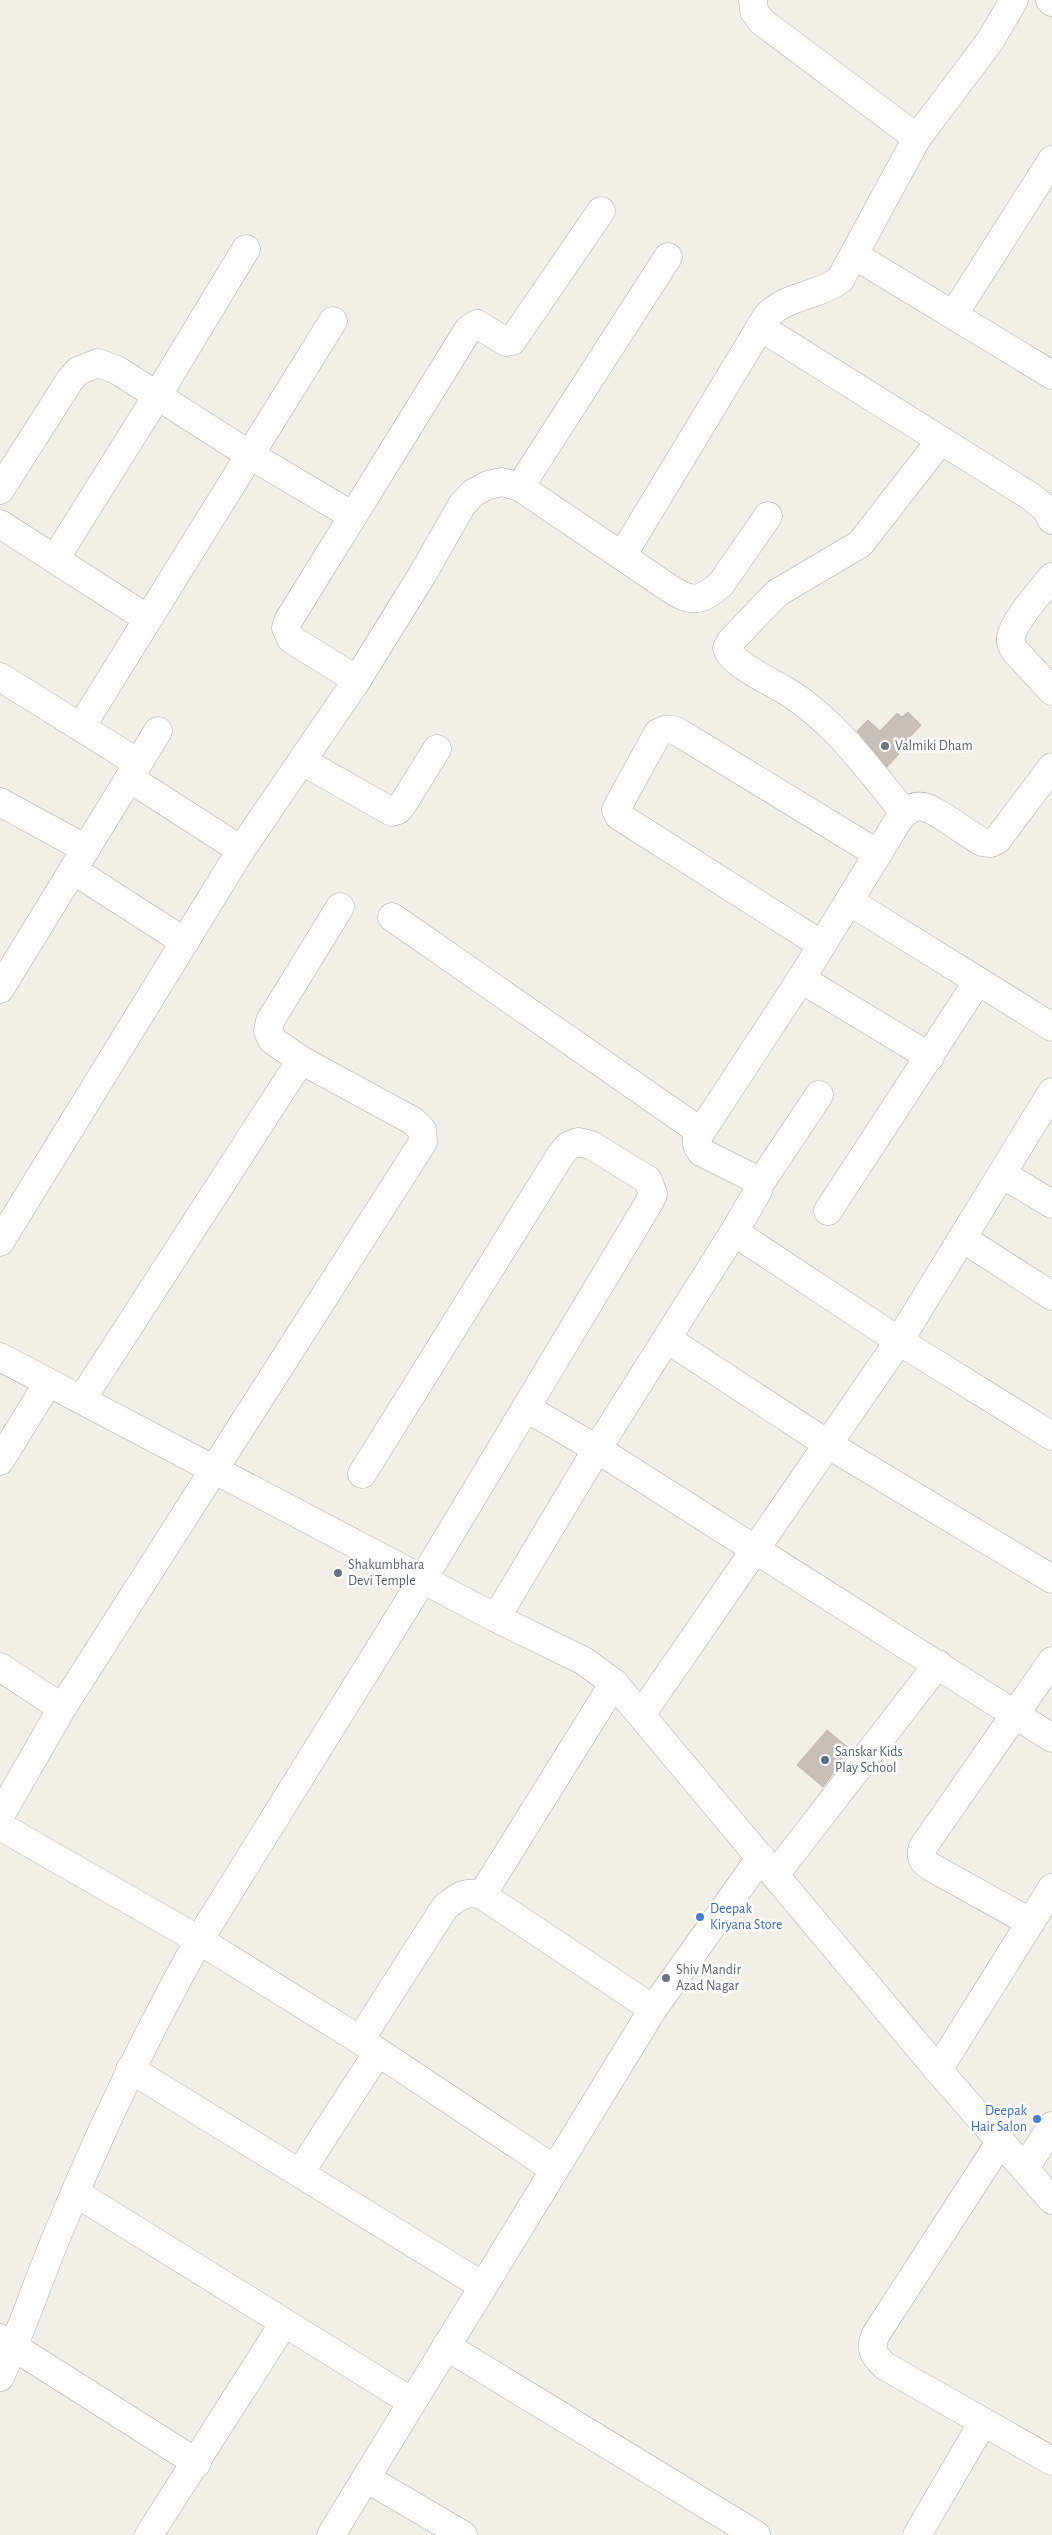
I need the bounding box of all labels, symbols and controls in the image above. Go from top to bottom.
place label: Valmiki Dham [895,739,973,753]
marker: Valmiki Dham [879,740,891,752]
place label: Shakumbhara Devi Temple [348,1558,425,1588]
marker: Shakumbhara Devi Temple [332,1567,344,1579]
place label: Sanskar Kids Play School [835,1745,903,1775]
marker: Sanskar Kids Play School [819,1754,831,1766]
place label: Deepak Kiryana Store [710,1902,782,1932]
marker: Deepak Kiryana Store [694,1911,706,1923]
place label: Shiv Mandir Azad Nagar [676,1963,741,1993]
marker: Shiv Mandir Azad Nagar [660,1972,672,1984]
place label: Deepak Hair Salon [971,2104,1028,2134]
marker: Deepak Hair Salon [1031,2113,1043,2125]

